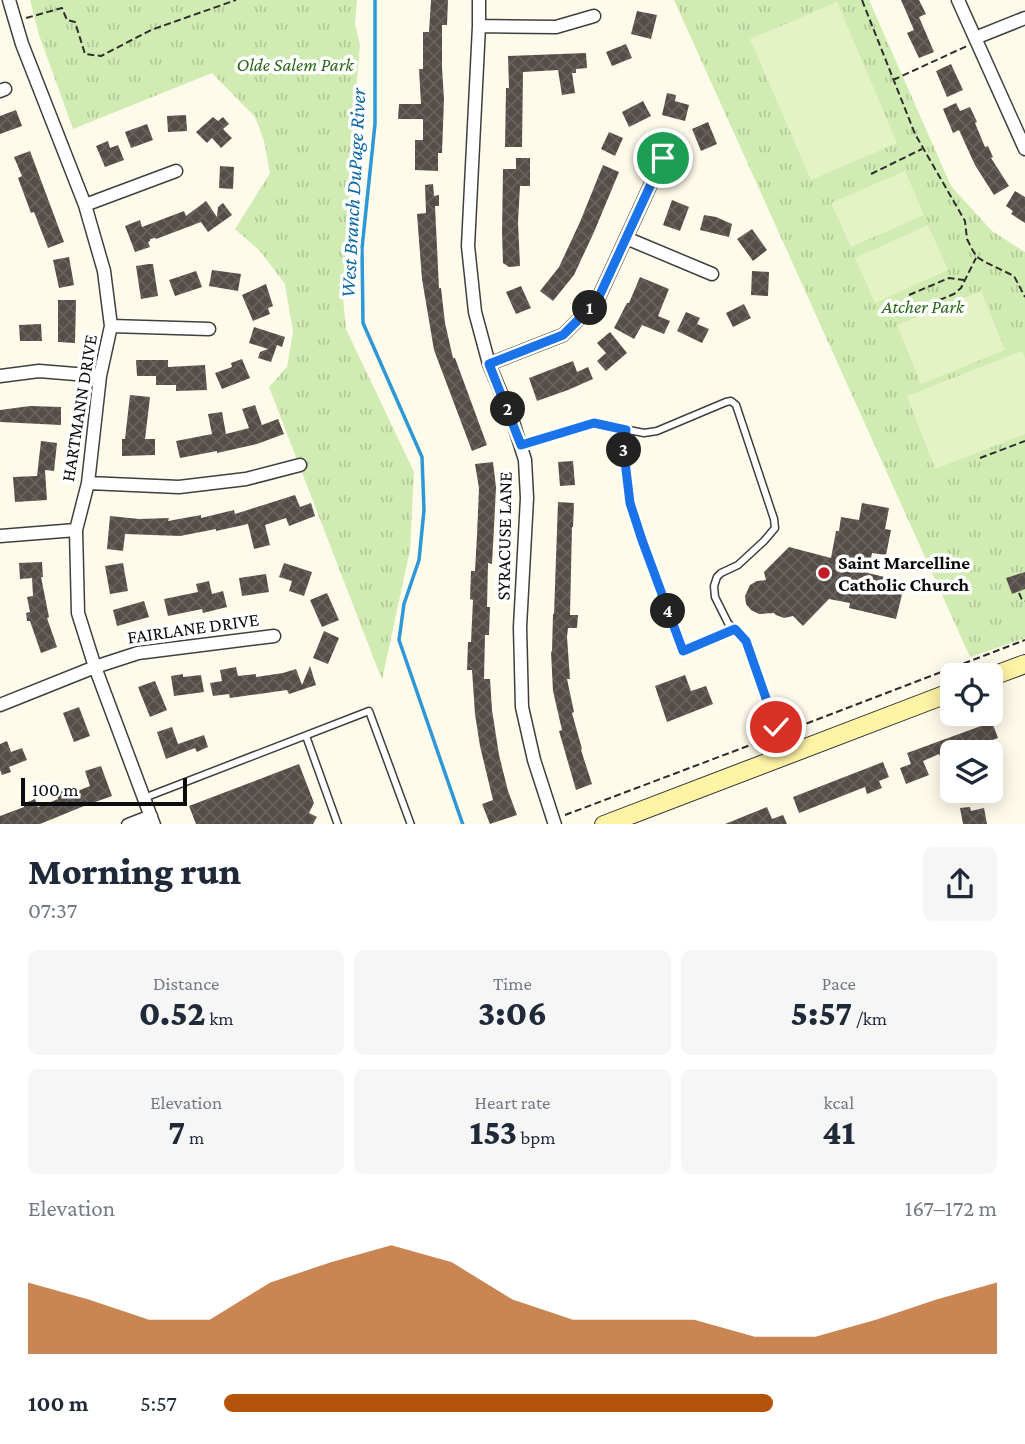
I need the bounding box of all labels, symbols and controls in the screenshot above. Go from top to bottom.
park label: Olde Salem Park [236,54,354,75]
water label: West Branch DuPage River [336,87,371,298]
pin [633,128,693,188]
icon: arrive [644,139,682,177]
pin: 1 [572,290,608,326]
park label: Atcher Park [881,296,965,317]
text: 1 [586,297,593,318]
street label: HARTMANN DRIVE [57,333,101,483]
pin: 2 [490,392,526,426]
text: 2 [503,398,512,419]
pin: 3 [606,433,642,468]
text: 3 [619,439,628,460]
street label: SYRACUSE LANE [492,471,516,601]
place label: Saint Marcelline Catholic Church [838,552,970,595]
marker: Saint Marcelline Catholic Church [816,565,832,581]
pin: 4 [650,594,686,628]
text: 4 [662,600,673,621]
street label: FAIRLANE DRIVE [126,608,260,648]
map controls [940,663,1003,803]
button: locate [940,663,1003,726]
pin [746,697,806,757]
icon: check [757,708,795,746]
button: layers [940,740,1003,803]
scale bar [21,776,187,807]
text: 100 m [32,779,79,800]
button: share [923,847,997,921]
text: Morning run [28,850,241,892]
text: 07:37 [28,897,77,923]
text: Distance [153,973,219,994]
text: Time [493,973,532,994]
text: Pace [822,973,856,994]
text: 0.52 [139,994,206,1033]
text: 3:06 [478,994,547,1033]
text: 5:57 [791,994,852,1033]
text: km [206,1008,233,1029]
text: /km [852,1008,887,1029]
text: Elevation [150,1092,222,1113]
text: Heart rate [475,1092,550,1113]
text: kcal [824,1092,854,1113]
text: 7 [168,1113,185,1152]
text: 153 [469,1113,517,1152]
text: 41 [822,1113,855,1152]
text: m [185,1127,204,1148]
text: bpm [517,1127,556,1148]
text: Elevation [28,1195,115,1221]
text: 167–172 m [905,1195,997,1221]
text: 100 m [28,1390,88,1416]
text: 5:57 [140,1390,177,1416]

